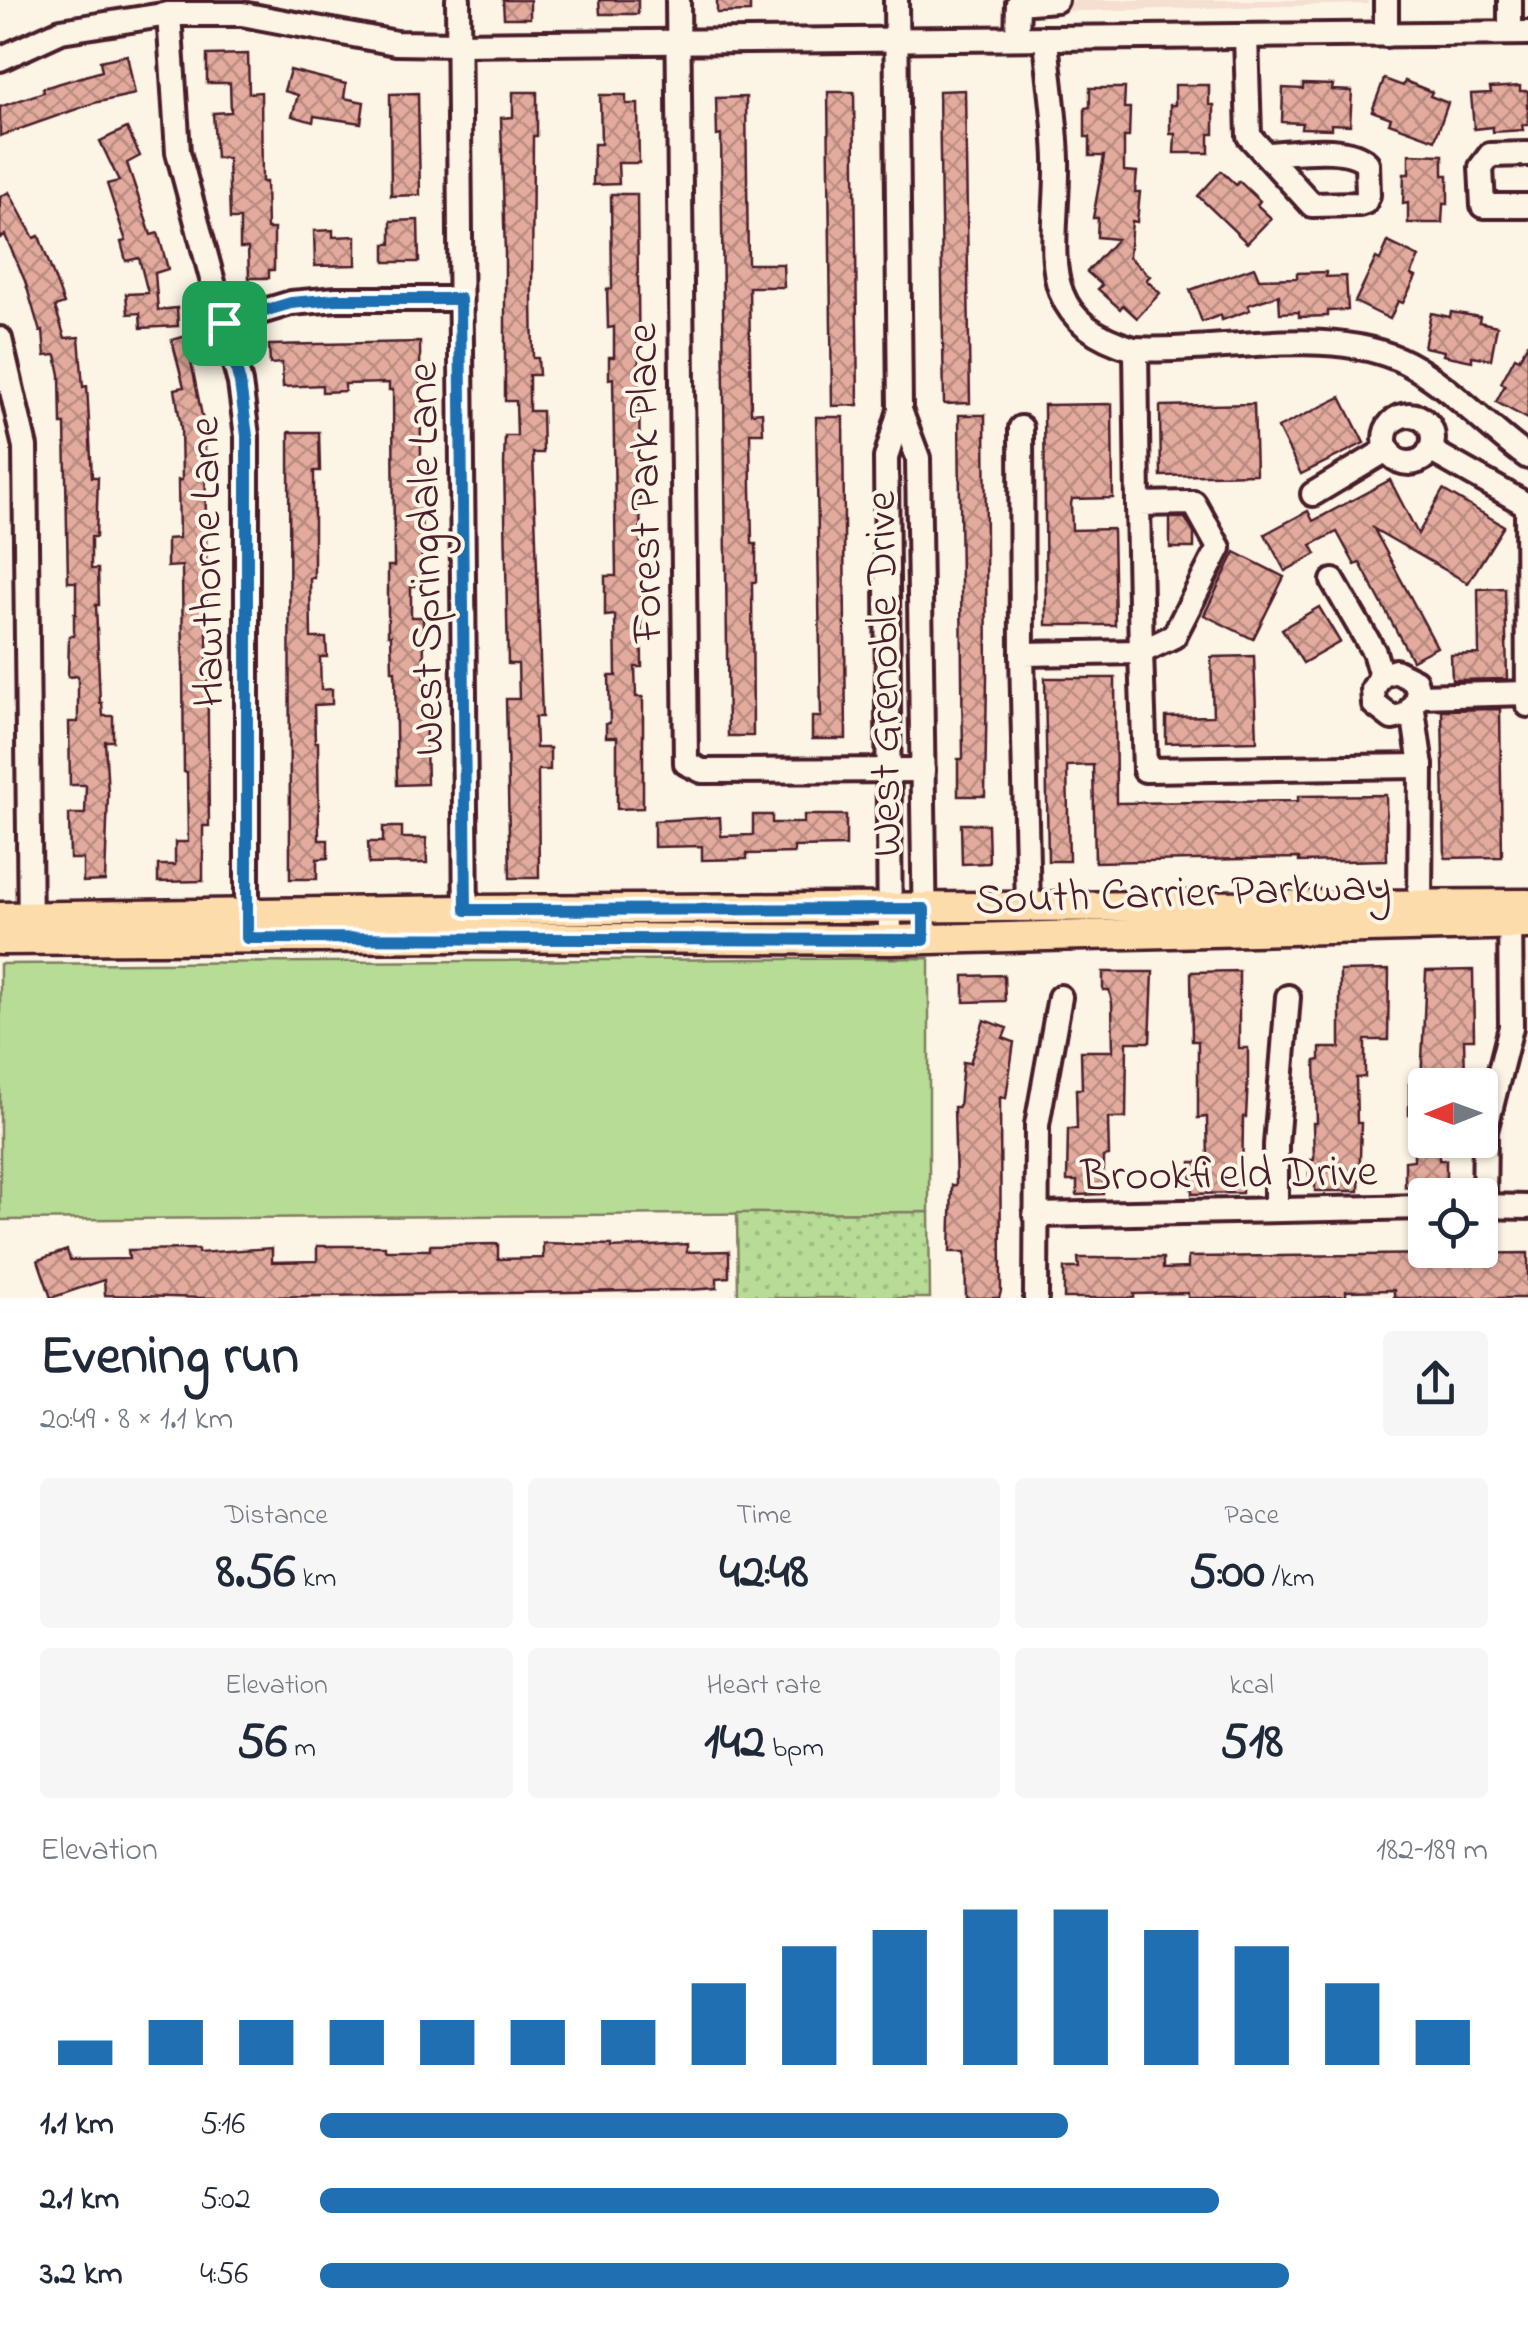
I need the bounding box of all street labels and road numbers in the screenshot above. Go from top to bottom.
street label: Forest Park Place [611,322,683,644]
street label: West Springdale Lane [392,361,465,756]
street label: Hawthorne Lane [173,415,245,708]
street label: West Grenoble Drive [850,489,922,858]
street label: South Carrier Parkway [974,855,1392,935]
street label: Brookfield Drive [1079,1140,1379,1212]

